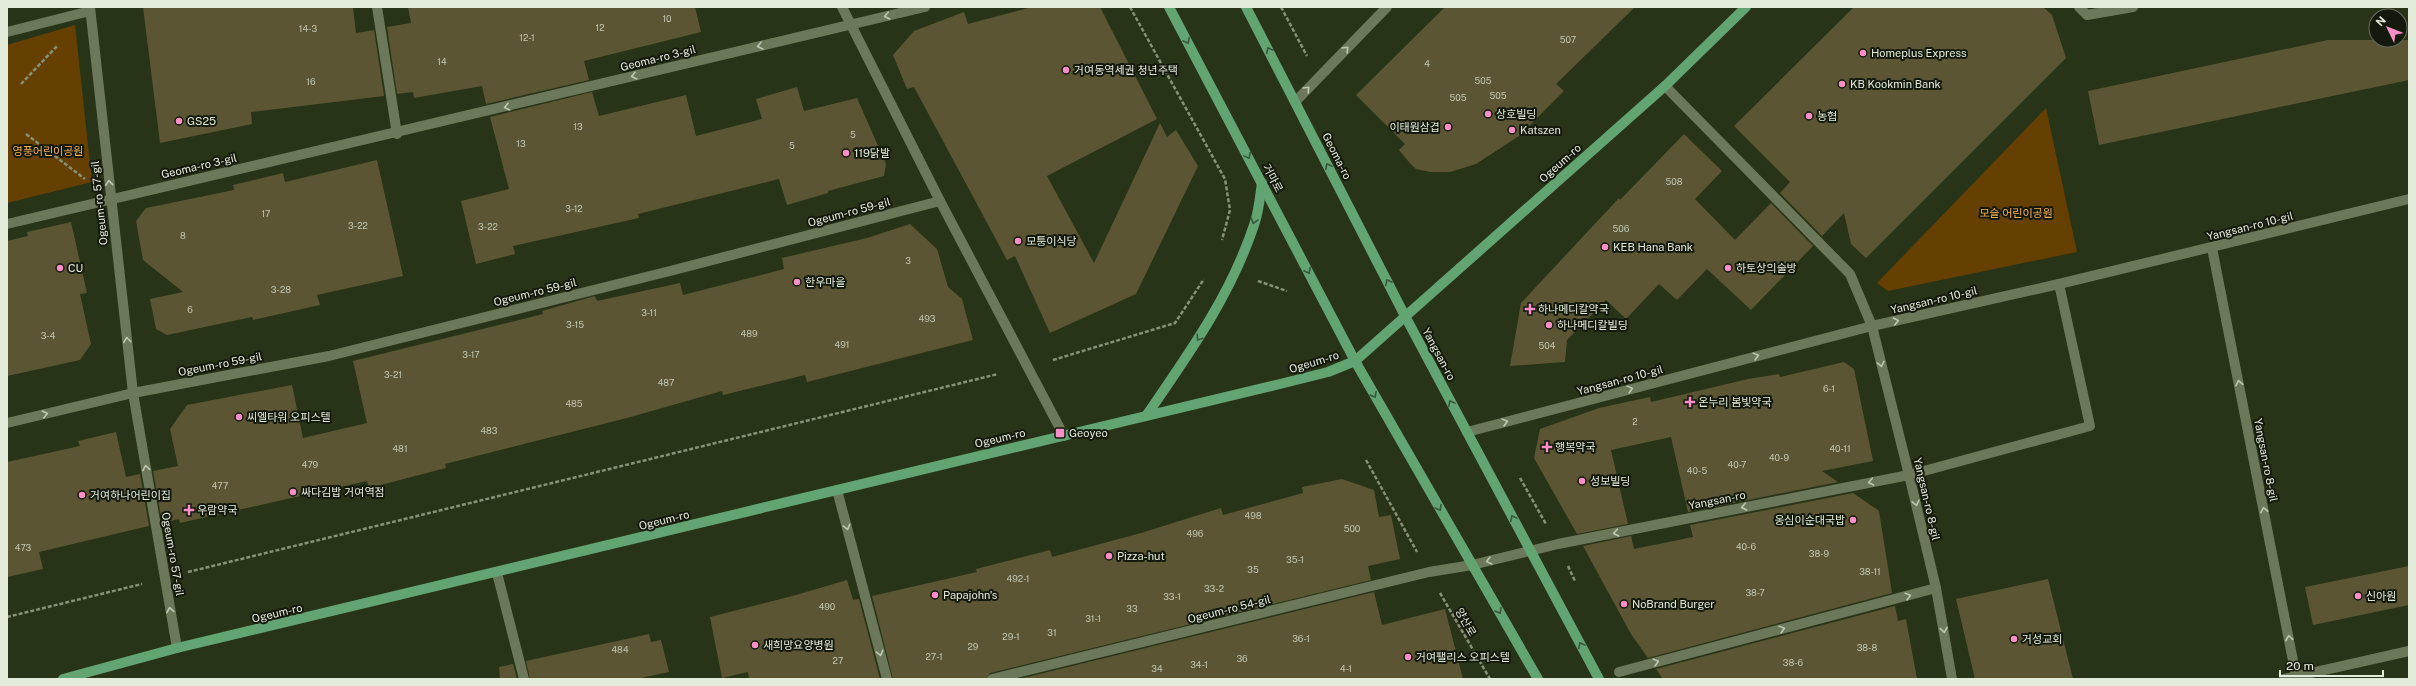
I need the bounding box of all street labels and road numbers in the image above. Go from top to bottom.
street label: Geoma-ro 3-gil [619,43,697,73]
street label: Geoma-ro [1320,131,1354,181]
street label: Ogeum-ro [1537,141,1583,185]
street label: Geoma-ro 3-gil [160,151,238,181]
street label: Ogeum-ro 57-gil [89,160,109,246]
street label: 거마로 [1261,162,1285,194]
street label: Ogeum-ro 59-gil [806,195,892,229]
street label: Yangsan-ro 10-gil [2206,209,2294,243]
street label: Ogeum-ro 59-gil [492,276,578,308]
street label: Yangsan-ro 10-gil [1890,284,1978,316]
street label: Yangsan-ro [1420,326,1458,382]
street label: Ogeum-ro [1288,349,1340,375]
street label: Ogeum-ro 59-gil [177,350,263,378]
street label: Yangsan-ro 10-gil [1576,363,1664,397]
street label: Yangsan-ro 8-gil [2252,417,2280,503]
street label: Ogeum-ro [974,426,1026,450]
street label: Yangsan-ro 8-gil [1912,456,1942,542]
street label: Yangsan-ro [1688,489,1746,511]
street label: Ogeum-ro [638,508,690,532]
street label: Ogeum-ro 57-gil [160,511,186,597]
street label: Ogeum-ro 54-gil [1186,593,1272,625]
street label: Ogeum-ro [251,601,303,625]
street label: 양산로 [1453,606,1479,638]

